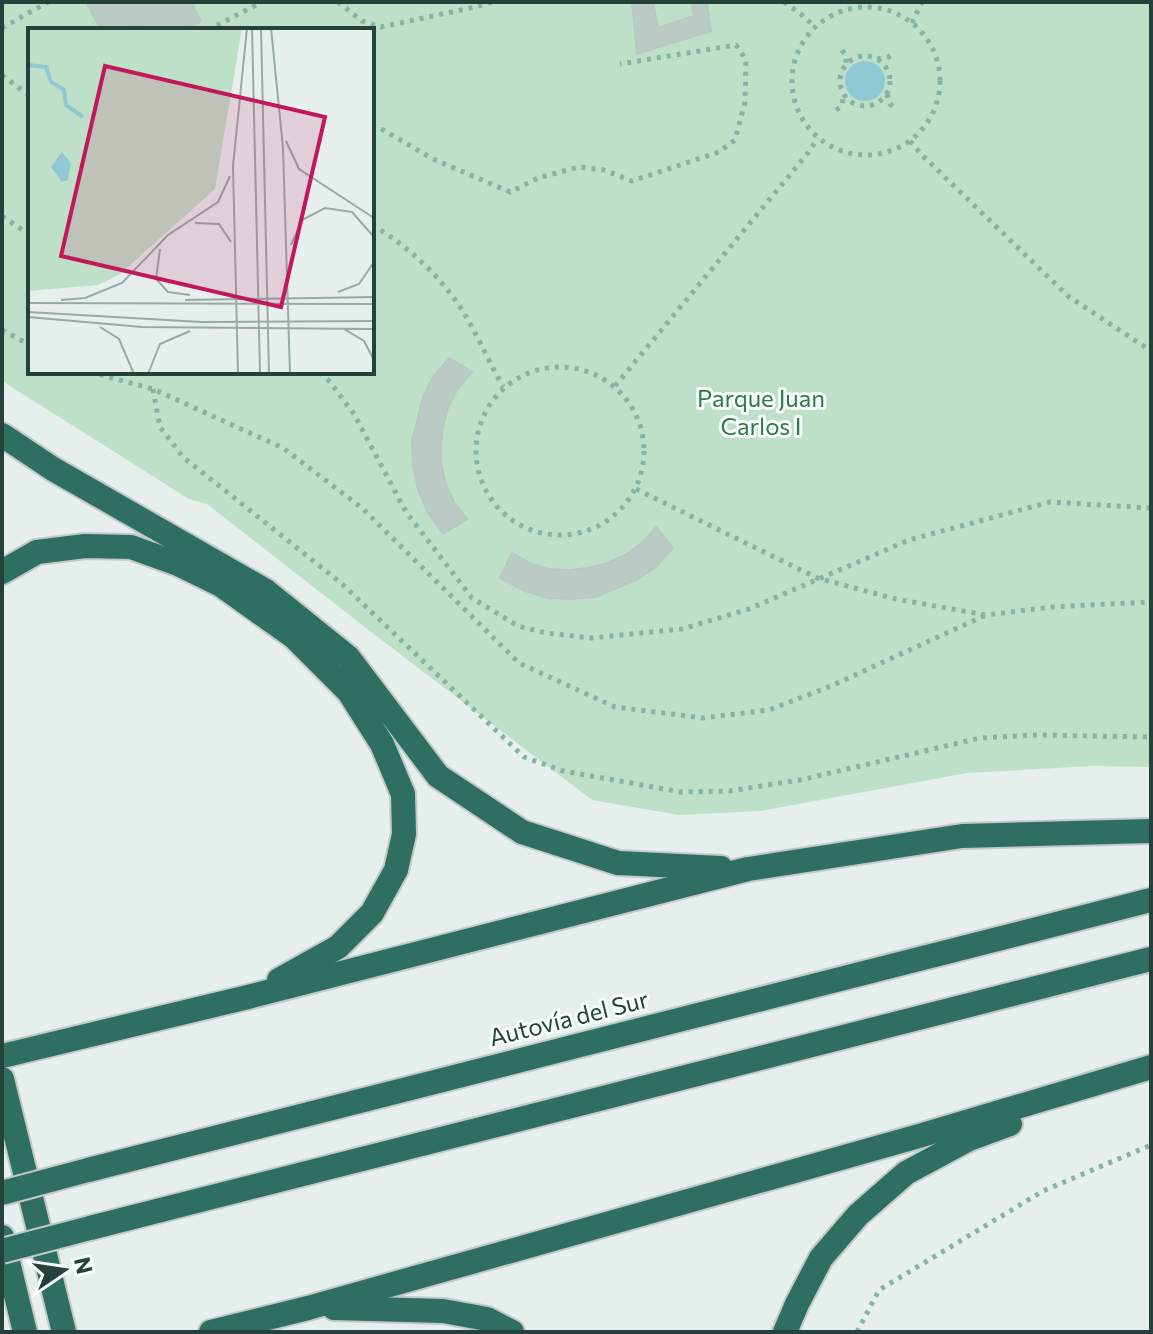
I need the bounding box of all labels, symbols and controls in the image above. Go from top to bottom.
inset map [28,28,374,374]
park label: Parque Juan Carlos I [697,383,825,440]
street label: Autovía del Sur [486,984,652,1051]
north arrow [24,1230,104,1310]
text: N [69,1254,99,1276]

